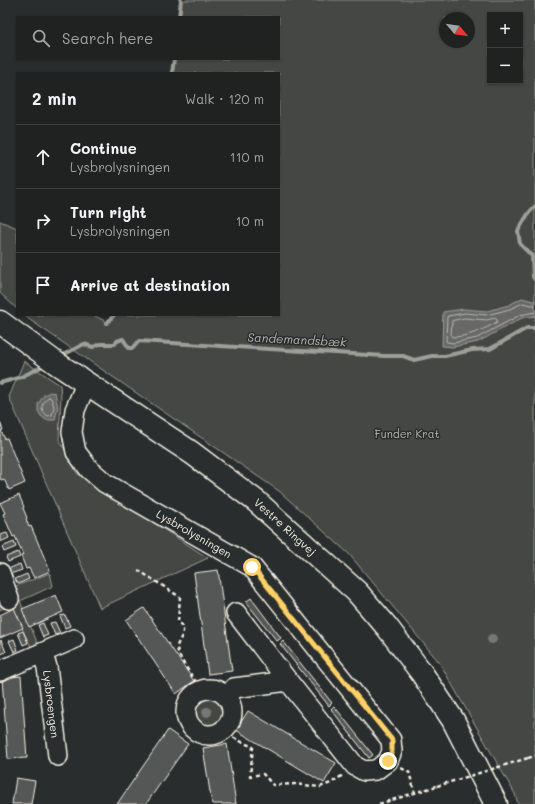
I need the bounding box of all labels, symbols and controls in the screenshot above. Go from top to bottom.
north arrow [439,12,475,48]
map controls [487,12,523,84]
button: + [487,12,523,48]
search box [16,16,280,60]
icon: search [30,27,52,49]
text: Search here [62,28,153,48]
button: − [487,48,523,84]
text: 2 min [32,87,77,109]
text: Walk · 120 m [185,90,264,107]
text: Continue [70,138,137,158]
icon: ahead [32,146,54,168]
text: 110 m [230,148,264,165]
text: Lysbrolysningen [70,158,170,175]
text: Turn right [70,202,147,222]
icon: right [32,210,54,232]
text: 10 m [236,212,264,229]
text: Lysbrolysningen [70,222,170,239]
icon: arrive [32,274,54,296]
text: Arrive at destination [70,275,230,295]
water label: Sandemandsbæk [247,328,348,350]
park label: Funder Krat [375,426,440,441]
street label: Vestre Ringvej [251,495,320,559]
street label: Lysbrolysningen [154,506,235,561]
route start [243,558,261,576]
street label: Lysbroengen [40,669,63,739]
route end [379,752,397,770]

